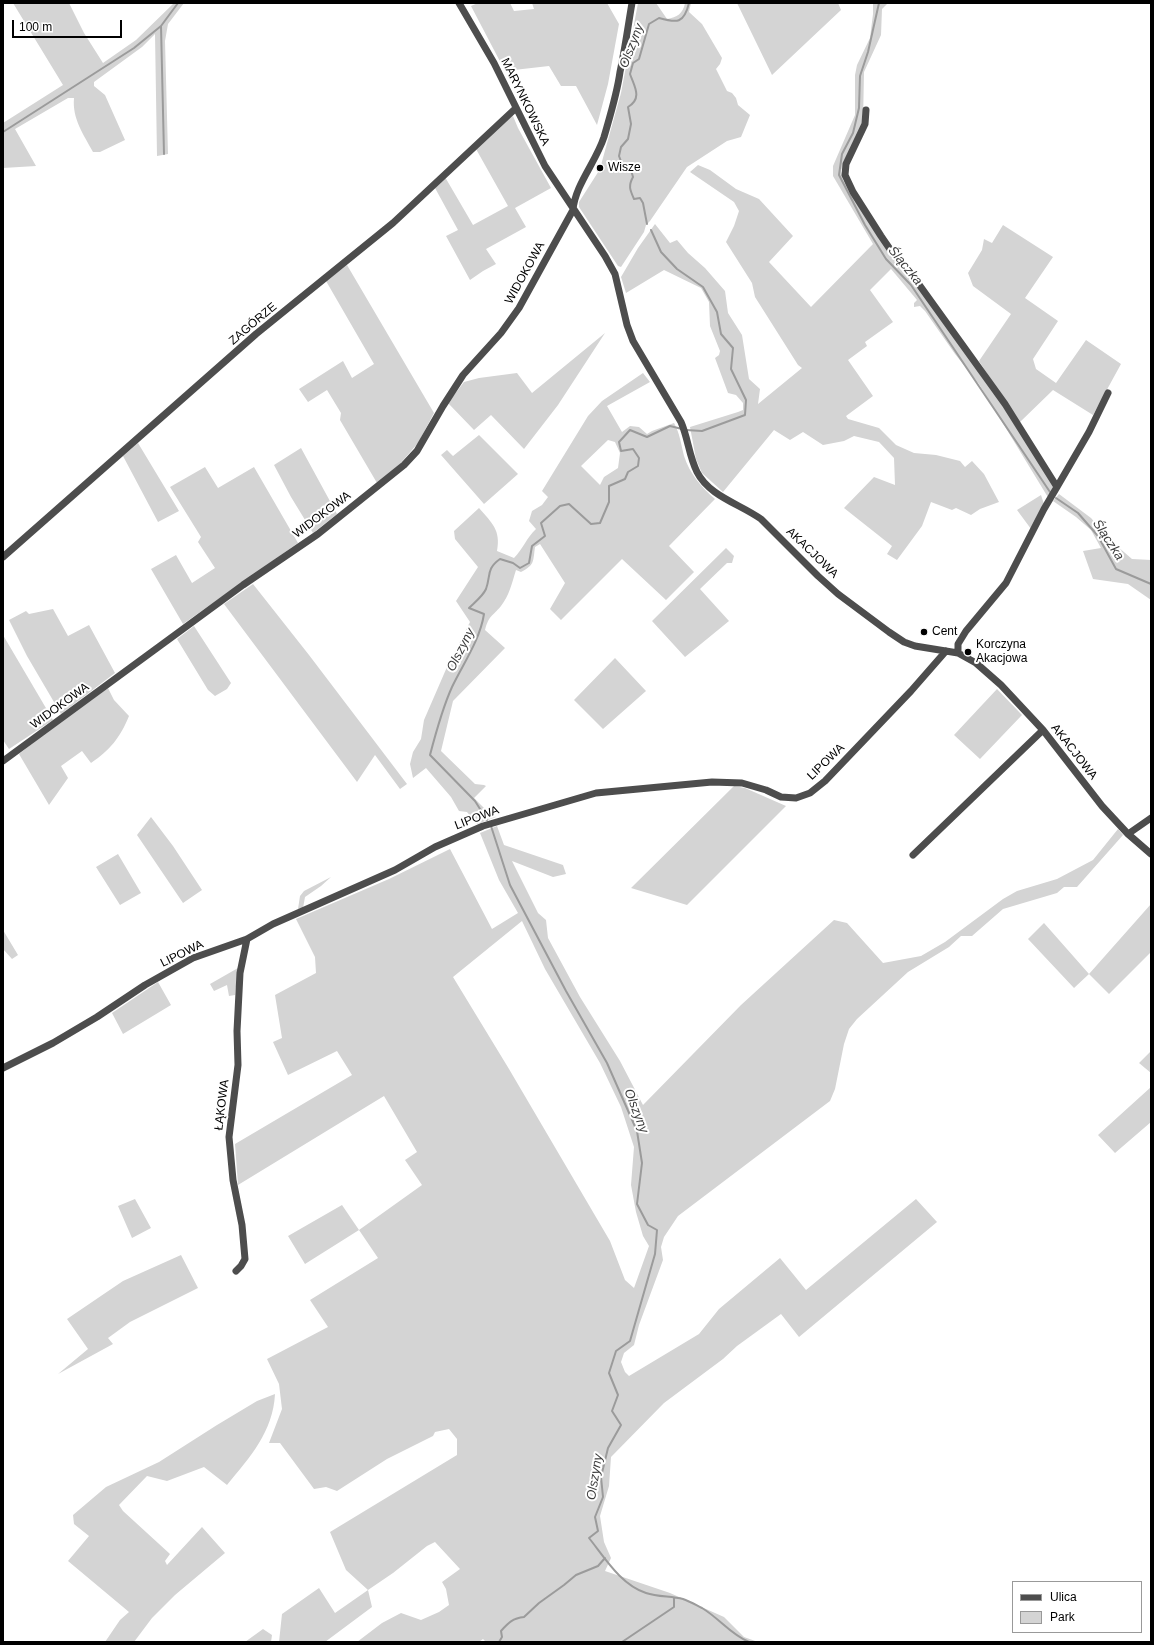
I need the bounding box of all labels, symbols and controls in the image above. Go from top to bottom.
scale bar [14,12,124,38]
text: 100 m [19,20,52,34]
water label: Olszyny [616,22,648,70]
street label: MARYNKOWSKA [498,56,552,148]
place label: Wisze [608,161,641,175]
marker: Wisze [595,163,605,173]
street label: WIDOKOWA [502,239,548,307]
water label: Ślączka [885,243,925,289]
street label: ZAGÓRZE [226,300,280,348]
street label: WIDOKOWA [290,489,354,541]
water label: Ślączka [1089,517,1127,563]
street label: AKACJOWA [783,525,841,581]
place label: Cent [932,625,957,639]
water label: Olszyny [444,626,478,674]
marker: Cent [919,627,929,637]
place label: Korczyna Akacjowa [976,638,1027,666]
marker: Korczyna Akacjowa [963,647,973,657]
street label: WIDOKOWA [28,680,92,732]
street label: AKACJOWA [1048,721,1100,783]
street label: LIPOWA [804,741,848,783]
street label: LIPOWA [453,803,501,833]
street label: LIPOWA [158,937,206,971]
street label: ŁĄKOWA [212,1079,232,1131]
water label: Olszyny [620,1087,652,1135]
water label: Olszyny [584,1453,606,1501]
legend [1012,1581,1142,1633]
text: Ulica [1050,1590,1077,1604]
text: Park [1050,1610,1075,1624]

